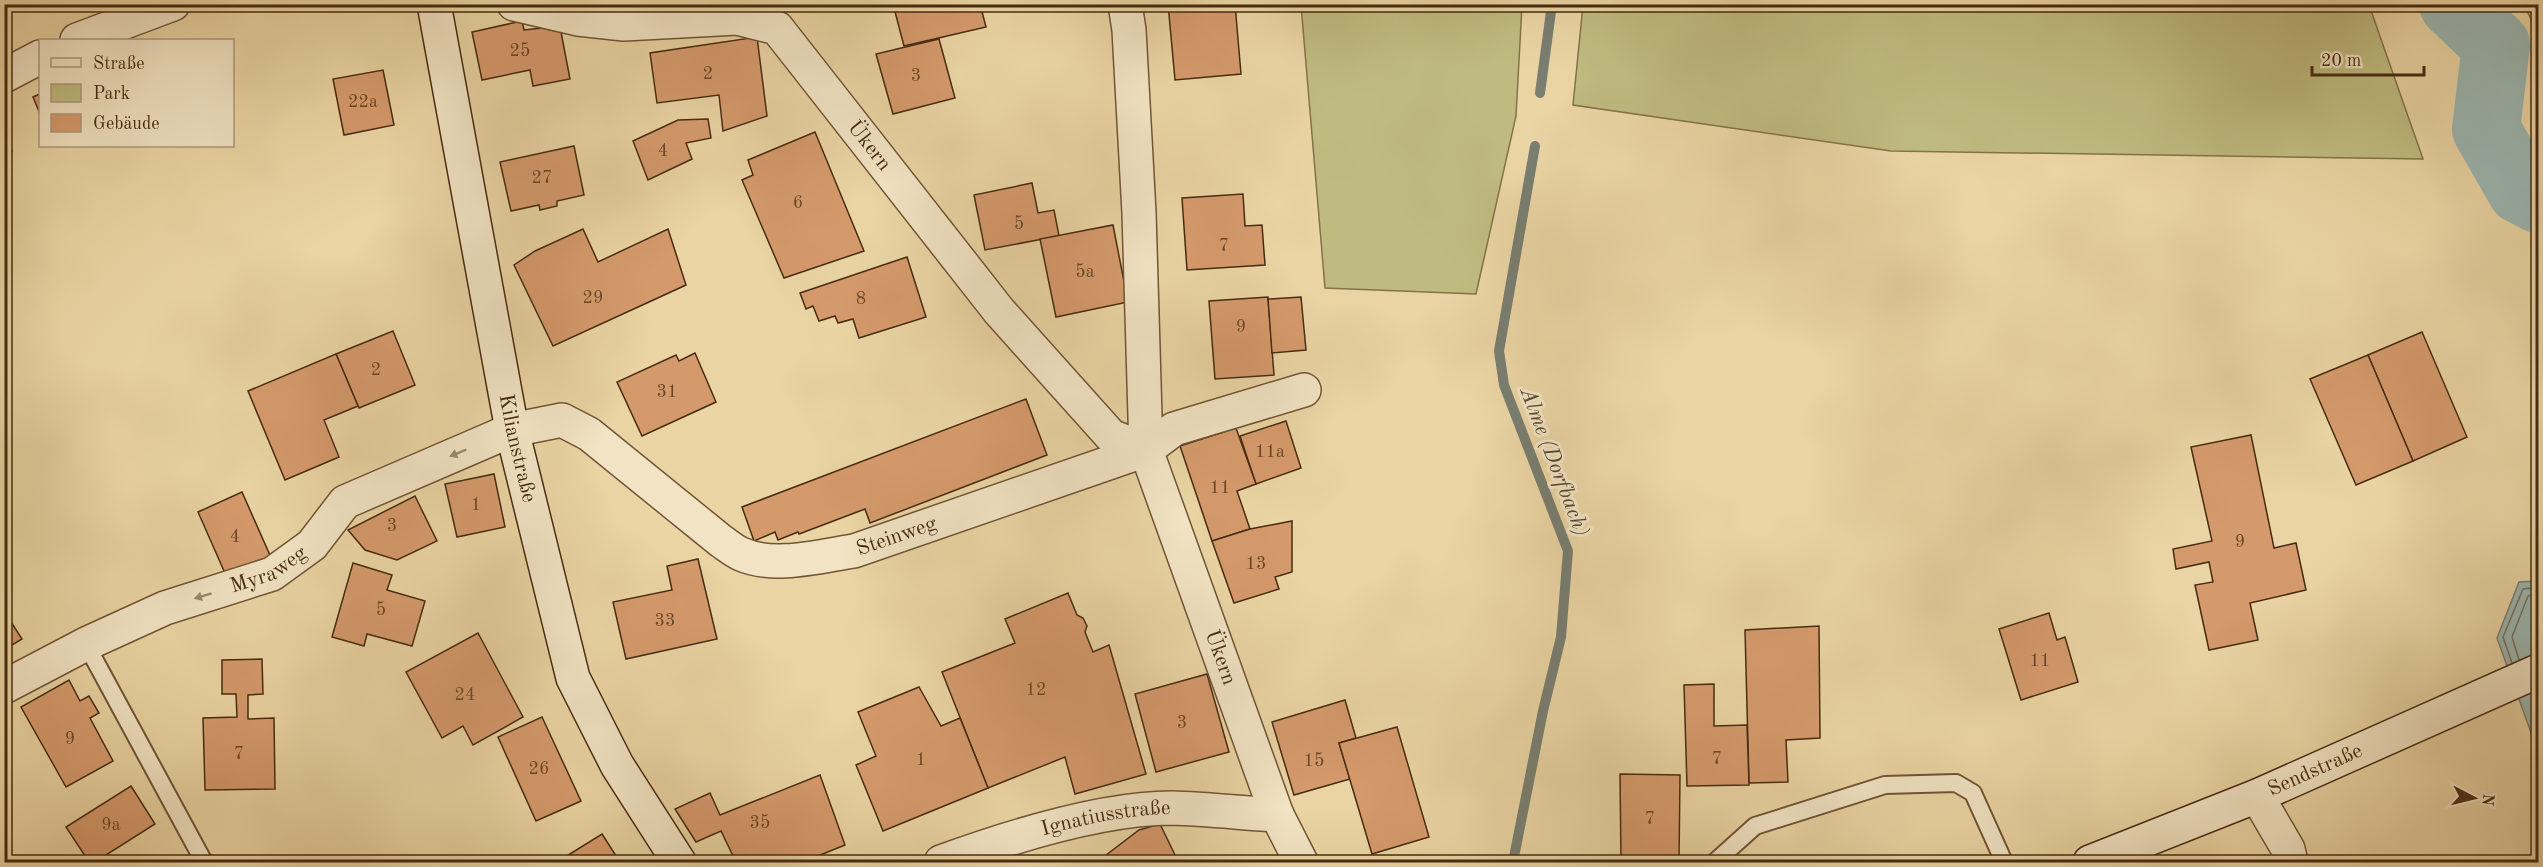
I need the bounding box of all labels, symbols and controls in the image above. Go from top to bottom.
legend [39,39,234,147]
scale bar [2312,39,2424,77]
house number: 25 [510,42,530,60]
text: 20 m [2321,52,2361,70]
text: Straße [93,55,144,73]
house number: 2 [703,65,713,83]
house number: 3 [911,67,921,85]
text: Park [93,85,130,103]
house number: 22a [348,93,378,111]
street label: Ükern [843,114,895,175]
text: Gebäude [93,115,160,133]
house number: 4 [658,142,668,160]
house number: 27 [532,169,552,187]
house number: 6 [793,194,803,212]
house number: 5 [1014,215,1024,233]
house number: 7 [1219,237,1229,255]
house number: 5a [1075,263,1095,281]
house number: 29 [583,289,603,307]
house number: 8 [856,290,866,308]
house number: 9 [1236,318,1246,336]
house number: 2 [371,361,381,379]
house number: 31 [657,383,677,401]
water label: Alme (Dorfbach) [1515,384,1593,540]
street label: Kilianstraße [495,392,540,505]
house number: 11a [1255,443,1285,461]
one-way arrow [450,449,467,458]
house number: 11 [1210,479,1230,497]
house number: 1 [471,496,481,514]
street label: Steinweg [854,513,940,560]
house number: 3 [387,517,397,535]
house number: 4 [230,528,240,546]
house number: 9 [2235,533,2245,551]
street label: Myraweg [227,542,311,597]
house number: 13 [1246,555,1266,573]
one-way arrow [194,592,212,601]
house number: 5 [376,601,386,619]
house number: 33 [655,612,675,630]
street label: Ükern [1201,626,1240,688]
house number: 11 [2030,652,2050,670]
house number: 12 [1026,681,1046,699]
house number: 24 [455,686,475,704]
house number: 3 [1177,714,1187,732]
house number: 9 [65,730,75,748]
street label: Sendstraße [2264,740,2365,800]
house number: 7 [234,745,244,763]
house number: 7 [1712,750,1722,768]
house number: 1 [916,751,926,769]
house number: 15 [1304,752,1324,770]
house number: 26 [529,760,549,778]
north arrow [2444,768,2504,828]
text: N [2478,793,2496,807]
street label: Ignatiusstraße [1039,797,1171,840]
house number: 7 [1645,810,1655,828]
house number: 35 [750,814,770,832]
house number: 9a [101,816,121,834]

